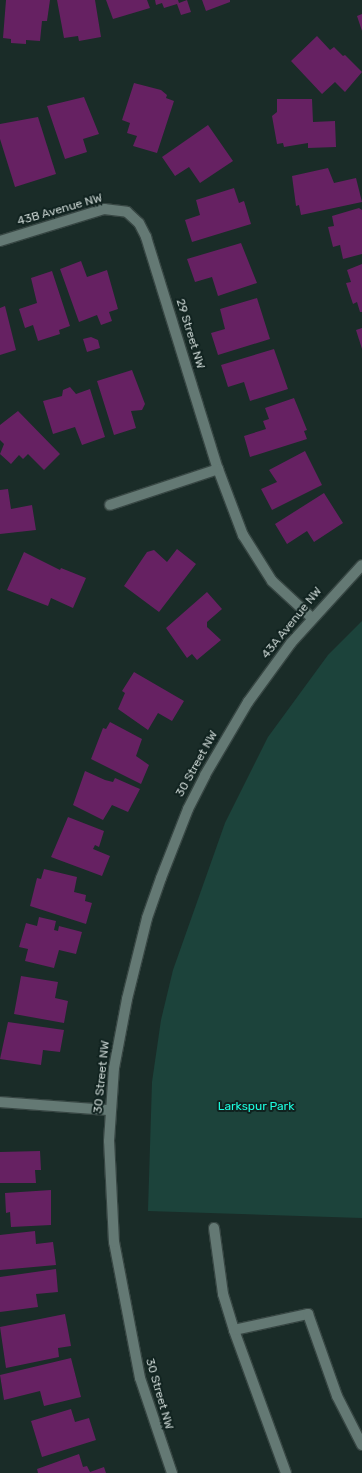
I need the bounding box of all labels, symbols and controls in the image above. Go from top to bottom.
street label: 43B Avenue NW [15,191,105,229]
street label: 29 Street NW [172,297,208,371]
street label: 43A Avenue NW [259,584,325,662]
street label: 30 Street NW [173,728,221,800]
street label: 30 Street NW [91,1040,113,1114]
park label: Larkspur Park [218,1100,294,1114]
street label: 30 Street NW [142,1357,176,1431]

